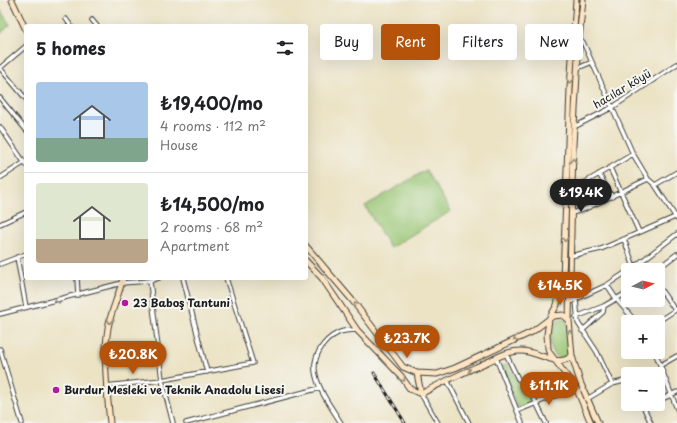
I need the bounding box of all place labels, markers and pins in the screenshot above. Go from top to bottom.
pin: ₺19.4K [548,179,614,213]
pin: ₺14.5K [527,272,593,306]
place label: 23 Baboş Tantuni [133,294,231,311]
marker: 23 Baboş Tantuni [120,298,130,308]
pin: ₺23.7K [374,325,440,359]
pin: ₺20.8K [100,341,166,375]
pin: ₺11.1K [516,372,582,406]
place label: Burdur Mesleki ve Teknik Anadolu Lisesi [64,381,285,398]
marker: Burdur Mesleki ve Teknik Anadolu Lisesi [51,385,61,395]

